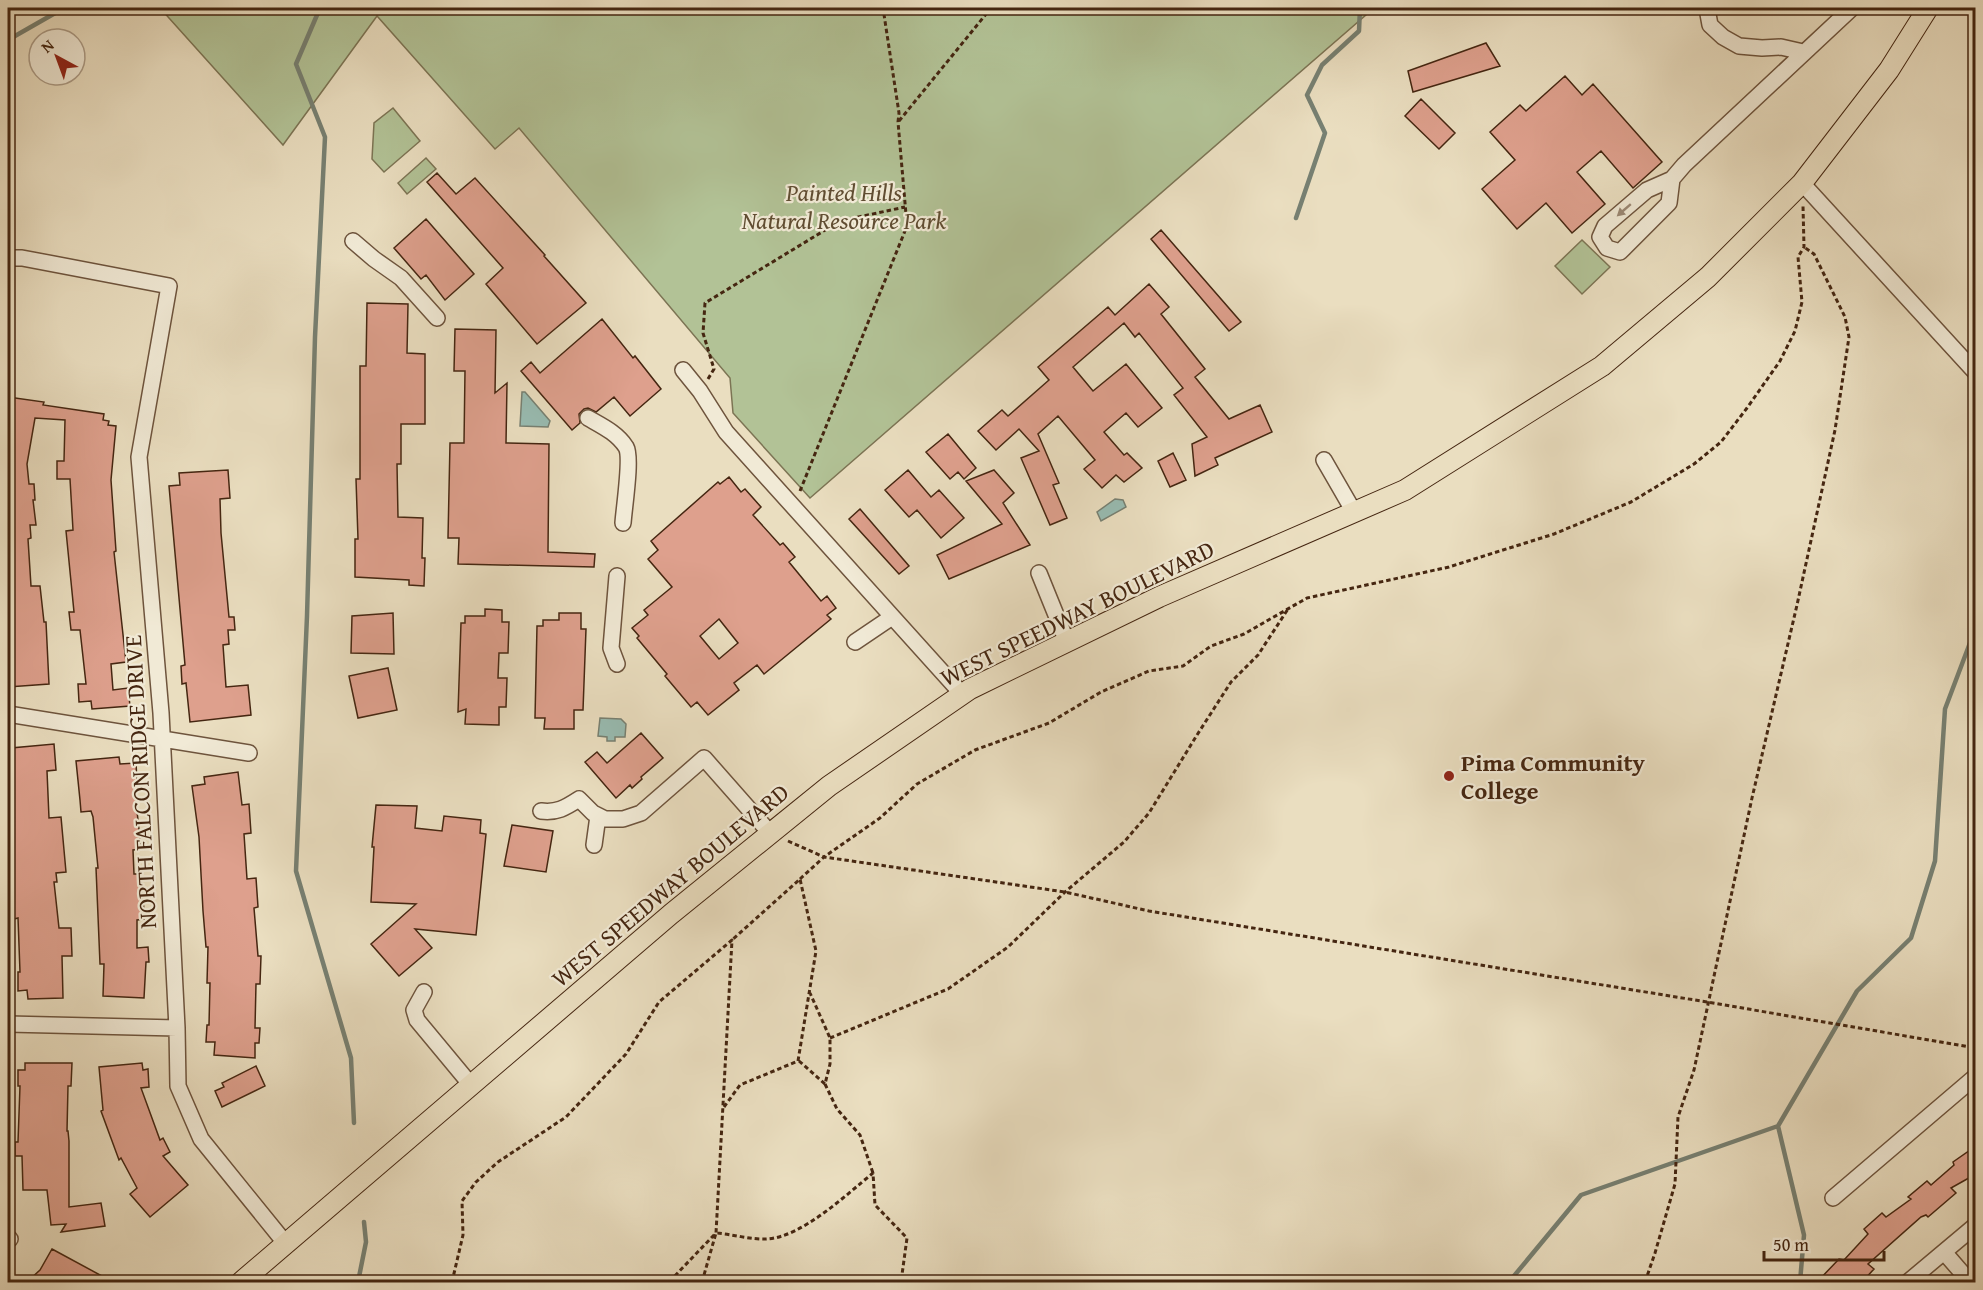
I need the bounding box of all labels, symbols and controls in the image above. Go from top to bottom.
north arrow [27,27,87,87]
text: N [35,33,59,58]
park label: Painted Hills Natural Resource Park [741,175,946,238]
one-way arrow [1617,203,1632,216]
street label: WEST SPEEDWAY BOULEVARD [934,531,1220,695]
street label: NORTH FALCON RIDGE DRIVE [115,634,165,930]
place label: Pima Community College [1461,745,1646,808]
marker: Pima Community College [1442,769,1456,783]
street label: WEST SPEEDWAY BOULEVARD [543,775,797,995]
scale bar [1764,1224,1884,1262]
text: 50 m [1773,1231,1809,1258]

